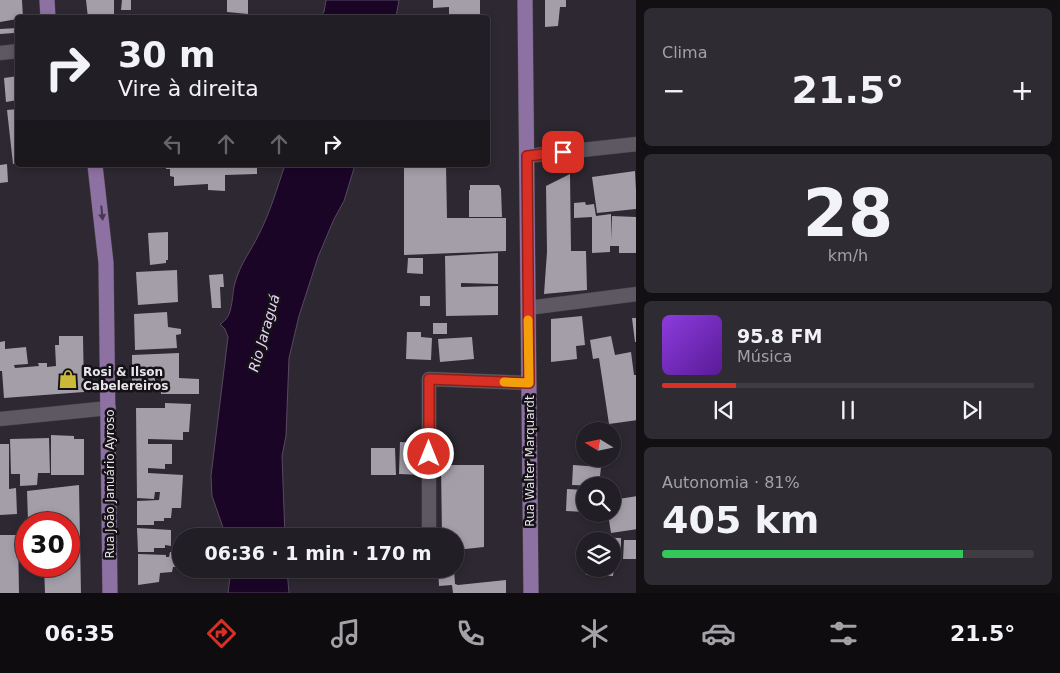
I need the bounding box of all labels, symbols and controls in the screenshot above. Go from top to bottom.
icon: right [35,35,100,100]
text: 30 m [118,35,215,75]
text: Clima [662,43,707,62]
text: 21.5° [792,68,904,112]
text: − [662,74,685,107]
text: + [1011,74,1034,107]
text: Vire à direita [118,76,259,101]
icon: left [159,130,187,158]
icon: ahead [212,130,240,158]
icon: ahead [265,130,293,158]
icon: right [318,130,346,158]
pin [542,131,584,173]
icon: arrive [549,138,577,166]
text: 28 [803,176,893,251]
one-way arrow [98,206,106,222]
text: km/h [828,246,868,265]
water label: Rio Jaraguá [245,292,283,374]
text: 95.8 FM [737,325,822,347]
text: Música [737,347,792,366]
place label: Rosi & Ilson Cabelereiros [83,365,168,393]
shop icon: Rosi & Ilson Cabelereiros [57,368,79,390]
street label: Rua Walter Marquardt [523,395,537,527]
icon: previous [710,396,738,424]
icon: pause [834,396,862,424]
icon: next [958,396,986,424]
street label: Rua João Januário Ayroso [103,410,117,558]
north arrow [576,422,621,468]
map controls [576,422,621,577]
position arrow [402,427,454,479]
text: Autonomia · 81% [662,473,800,492]
button: search [576,477,621,522]
text: 405 km [662,498,819,542]
speed limit sign: 30 [15,512,80,577]
button: layers [576,532,621,577]
text: 06:36 · 1 min · 170 m [204,542,432,564]
icon: directions [204,616,239,651]
icon: music [328,616,363,651]
icon: phone [453,616,488,651]
icon: climate [577,616,612,651]
icon: car [701,616,736,651]
icon: filters [826,616,861,651]
text: 06:35 [45,621,115,646]
text: 21.5° [950,621,1015,646]

